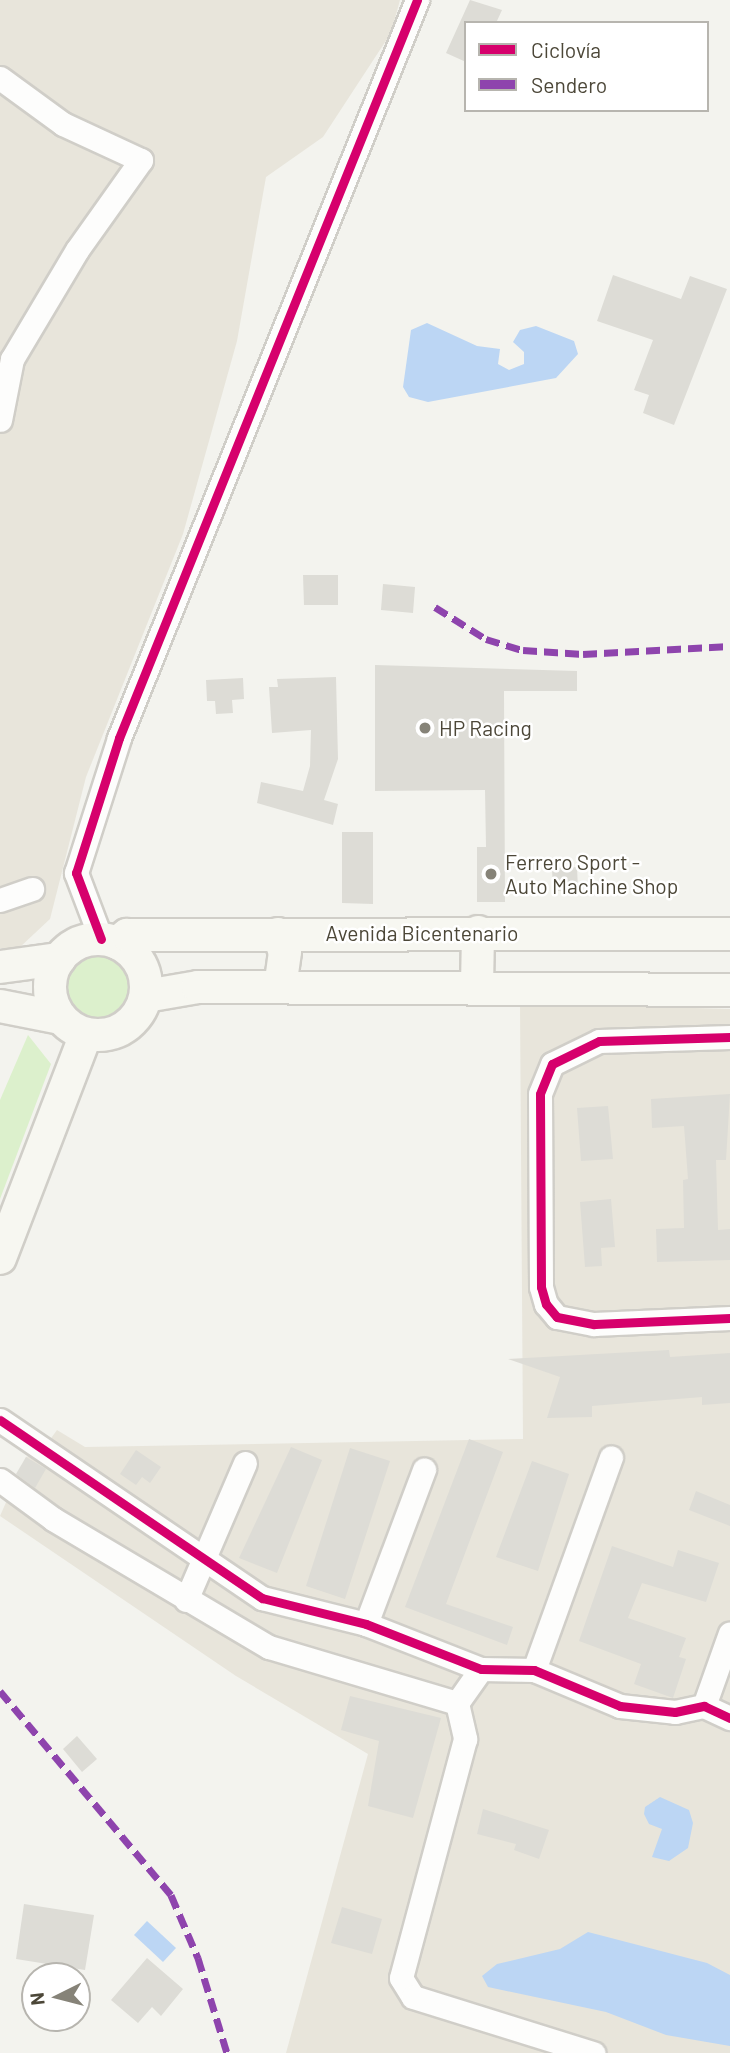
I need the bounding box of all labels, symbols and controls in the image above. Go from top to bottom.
legend [464,21,709,112]
text: Ciclovía [531,37,601,62]
text: Sendero [531,72,607,97]
place label: HP Racing [439,715,532,741]
marker: HP Racing [417,720,433,736]
place label: Ferrero Sport - Auto Machine Shop [505,849,678,899]
marker: Ferrero Sport - Auto Machine Shop [483,866,499,882]
street label: Avenida Bicentenario [326,920,518,946]
north arrow [21,1962,91,2032]
text: N [25,1992,49,2007]

